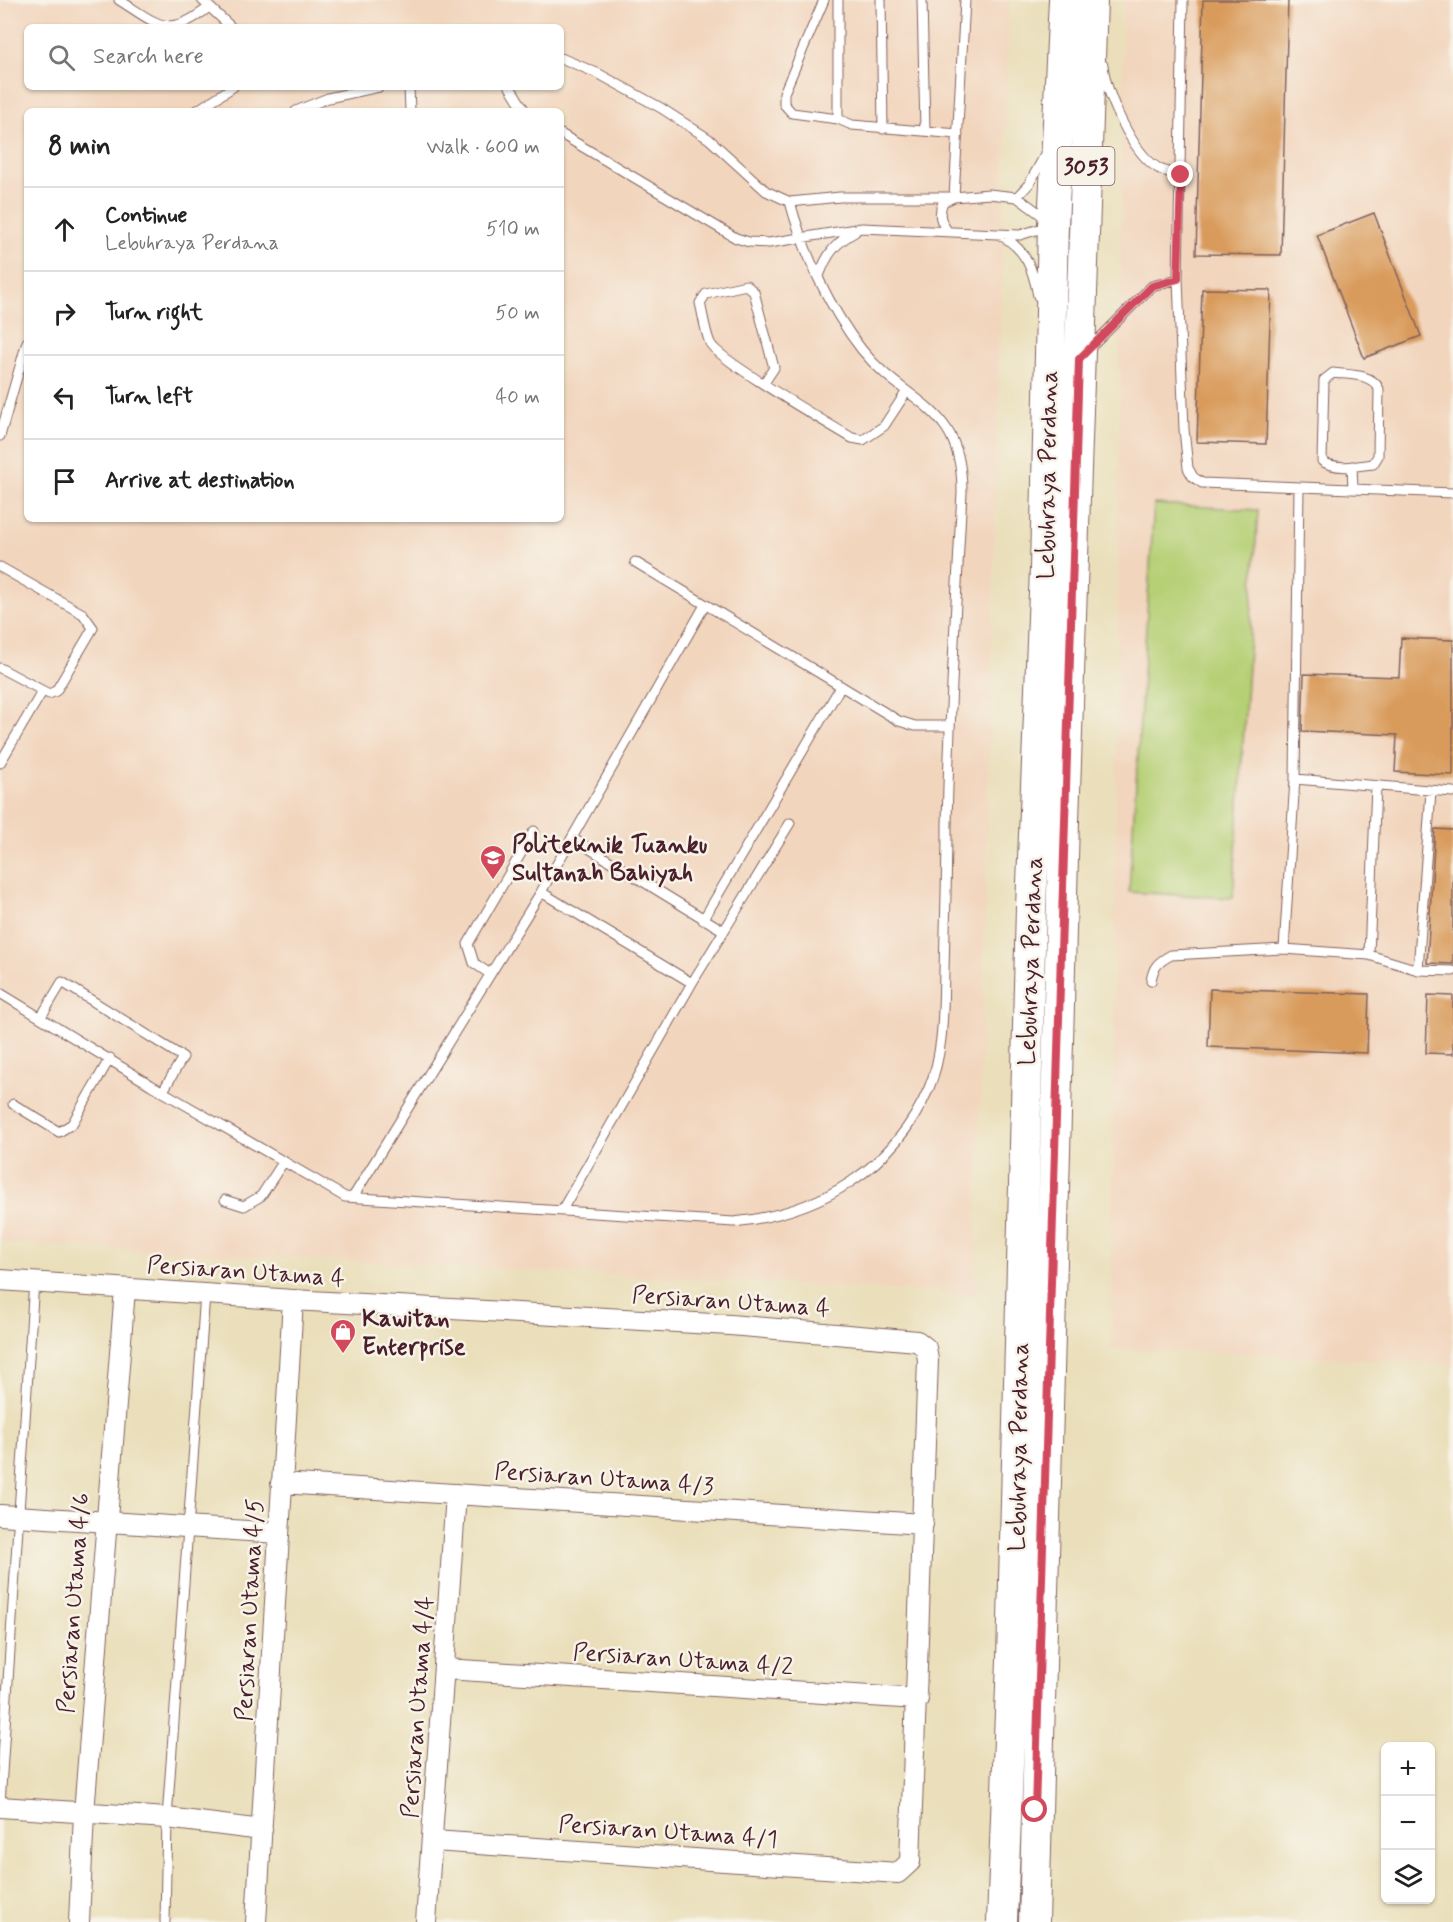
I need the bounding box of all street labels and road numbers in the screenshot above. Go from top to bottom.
road number: 3053 [1058,147,1114,185]
street label: Lebuhraya Perdana [1031,370,1066,580]
street label: Lebuhraya Perdana [1012,856,1051,1066]
street label: Persiaran Utama 4 [146,1250,346,1295]
street label: Persiaran Utama 4 [631,1280,831,1325]
street label: Lebuhraya Perdana [1002,1342,1037,1552]
street label: Persiaran Utama 4/3 [493,1456,715,1503]
street label: Persiaran Utama 4/6 [51,1492,98,1714]
street label: Persiaran Utama 4/5 [229,1498,272,1722]
street label: Persiaran Utama 4/4 [395,1595,442,1819]
street label: Persiaran Utama 4/2 [572,1637,794,1684]
street label: Persiaran Utama 4/1 [557,1809,778,1856]

